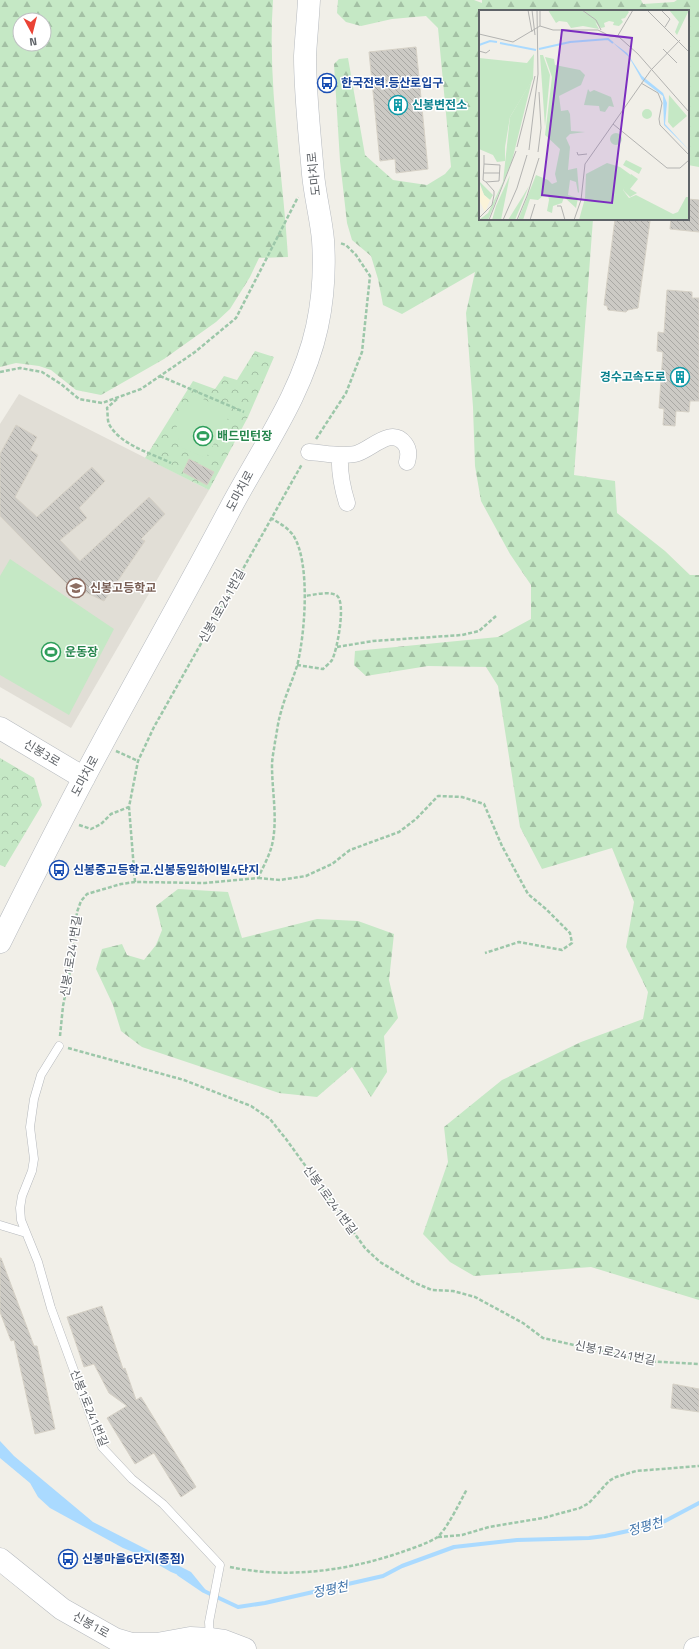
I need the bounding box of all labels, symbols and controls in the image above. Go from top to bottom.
inset map [479,10,689,220]
north arrow [12,12,52,52]
text: N [28,34,38,50]
bus stop icon: 한국전력.등산로입구 [316,72,338,94]
place label: 한국전력.등산로입구 [341,73,443,92]
building icon: 신봉변전소 [387,94,409,116]
place label: 신봉변전소 [412,95,467,114]
street label: 도마치로 [302,151,325,197]
building icon: 경수고속도로 [669,366,691,388]
place label: 경수고속도로 [600,367,666,386]
sports icon: 배드민턴장 [192,425,214,447]
place label: 배드민턴장 [217,426,272,445]
street label: 도마치로 [221,467,258,515]
street label: 신봉1로241번길 [193,565,250,646]
school or university icon: 신봉고등학교 [65,577,87,599]
place label: 신봉고등학교 [90,578,156,597]
sports icon: 운동장 [40,641,62,663]
place label: 운동장 [65,642,98,661]
street label: 신봉3로 [20,734,64,771]
street label: 도마치로 [66,752,103,800]
bus stop icon: 신봉중고등학교.신봉동일하이빌4단지 [48,859,70,881]
place label: 신봉중고등학교.신봉동일하이빌4단지 [73,860,259,879]
street label: 신봉1로241번길 [55,914,86,998]
street label: 신봉1로241번길 [299,1161,362,1238]
street label: 신봉1로241번길 [573,1335,657,1370]
street label: 신봉1로241번길 [65,1366,114,1449]
water label: 정평천 [625,1511,666,1541]
bus stop icon: 신봉마을6단지(종점) [57,1548,79,1570]
place label: 신봉마을6단지(종점) [82,1549,185,1568]
water label: 정평천 [310,1575,351,1603]
street label: 신봉1로 [69,1607,113,1643]

